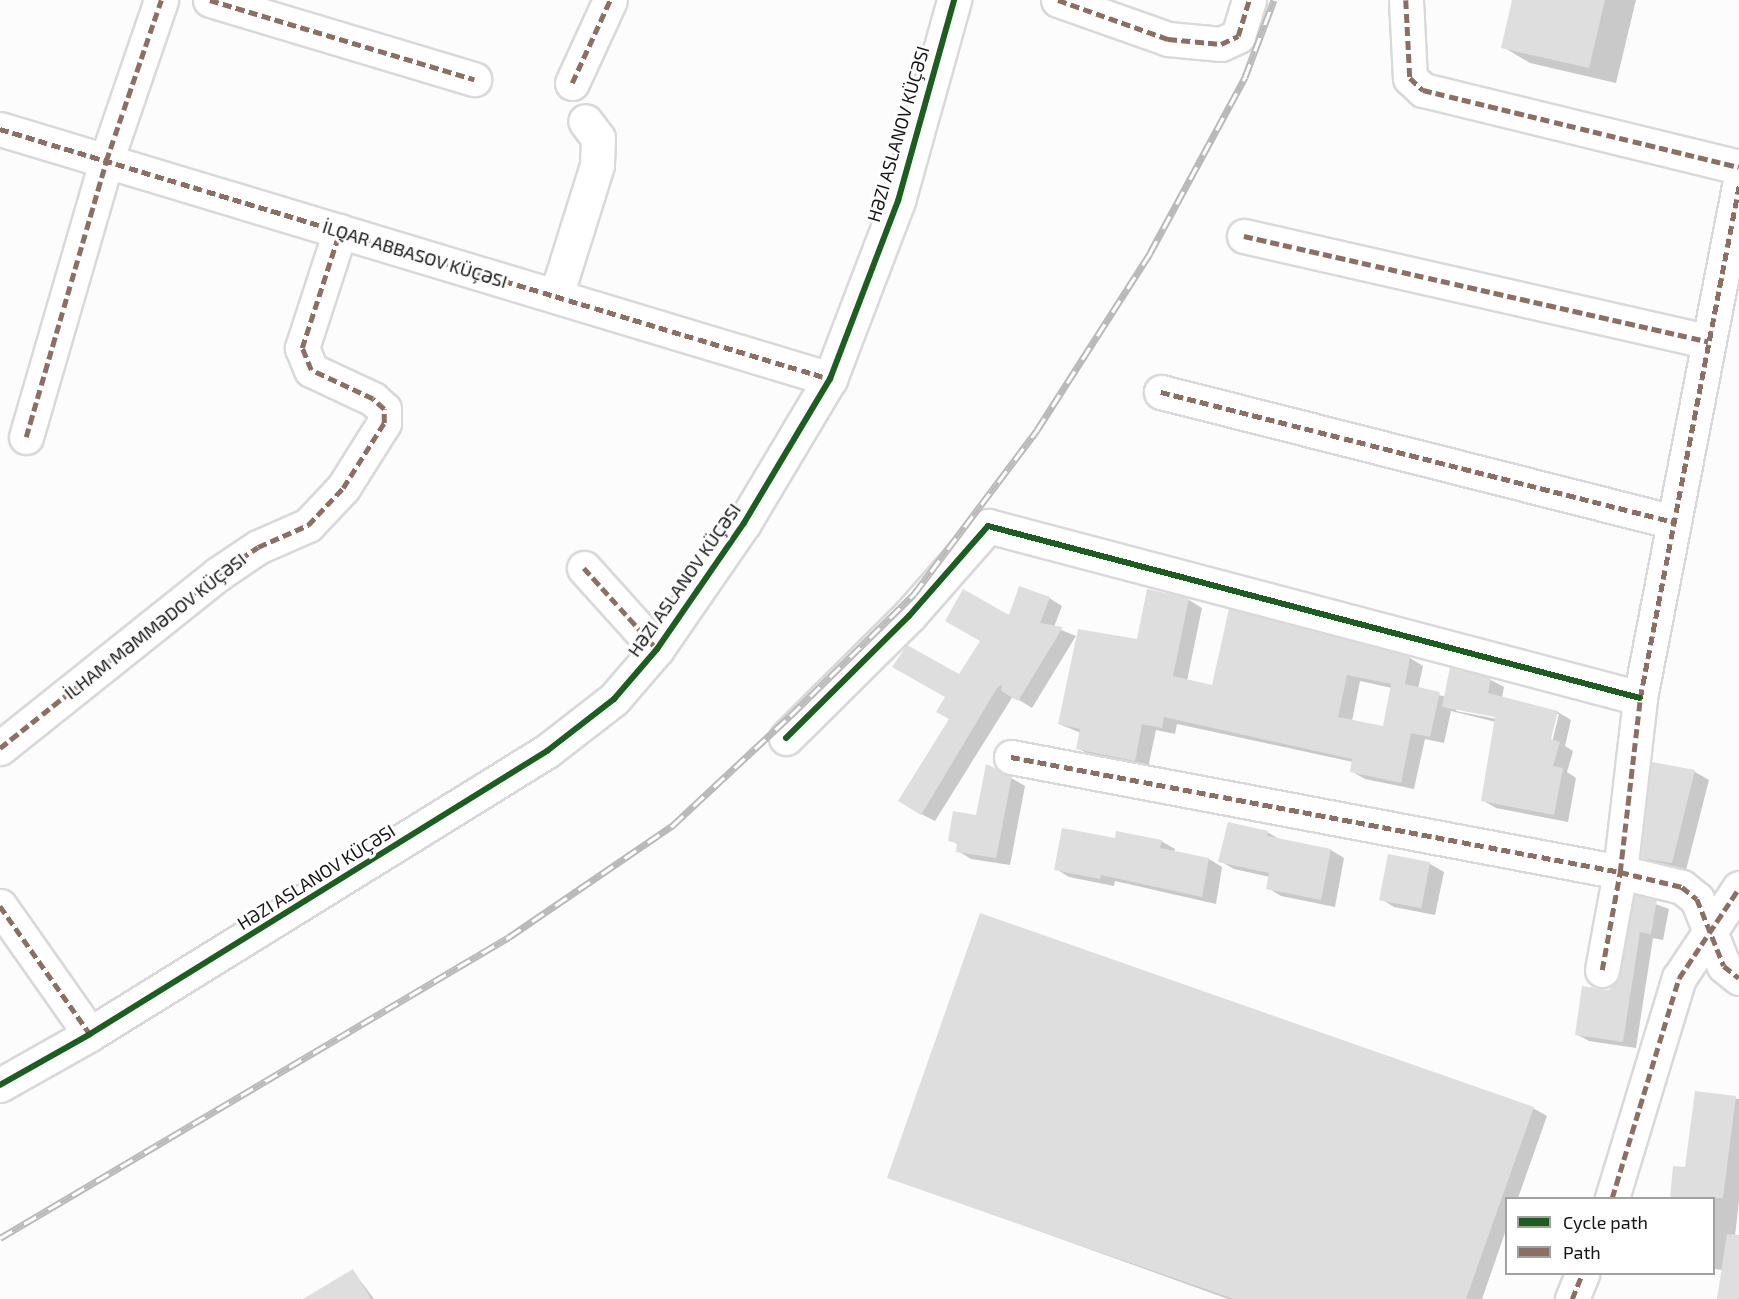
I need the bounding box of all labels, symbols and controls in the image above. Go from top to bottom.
street label: HƏZI ASLANOV KÜÇƏSI [862,43,934,225]
street label: İLQAR ABBASOV KÜÇƏSI [320,215,510,293]
street label: HƏZI ASLANOV KÜÇƏSI [623,499,745,661]
street label: İLHAM MƏMMƏDOV KÜÇƏSI [60,548,250,704]
street label: HƏZI ASLANOV KÜÇƏSI [233,819,399,935]
legend [1505,1197,1715,1275]
text: Cycle path [1563,1211,1648,1233]
text: Path [1563,1241,1601,1263]

